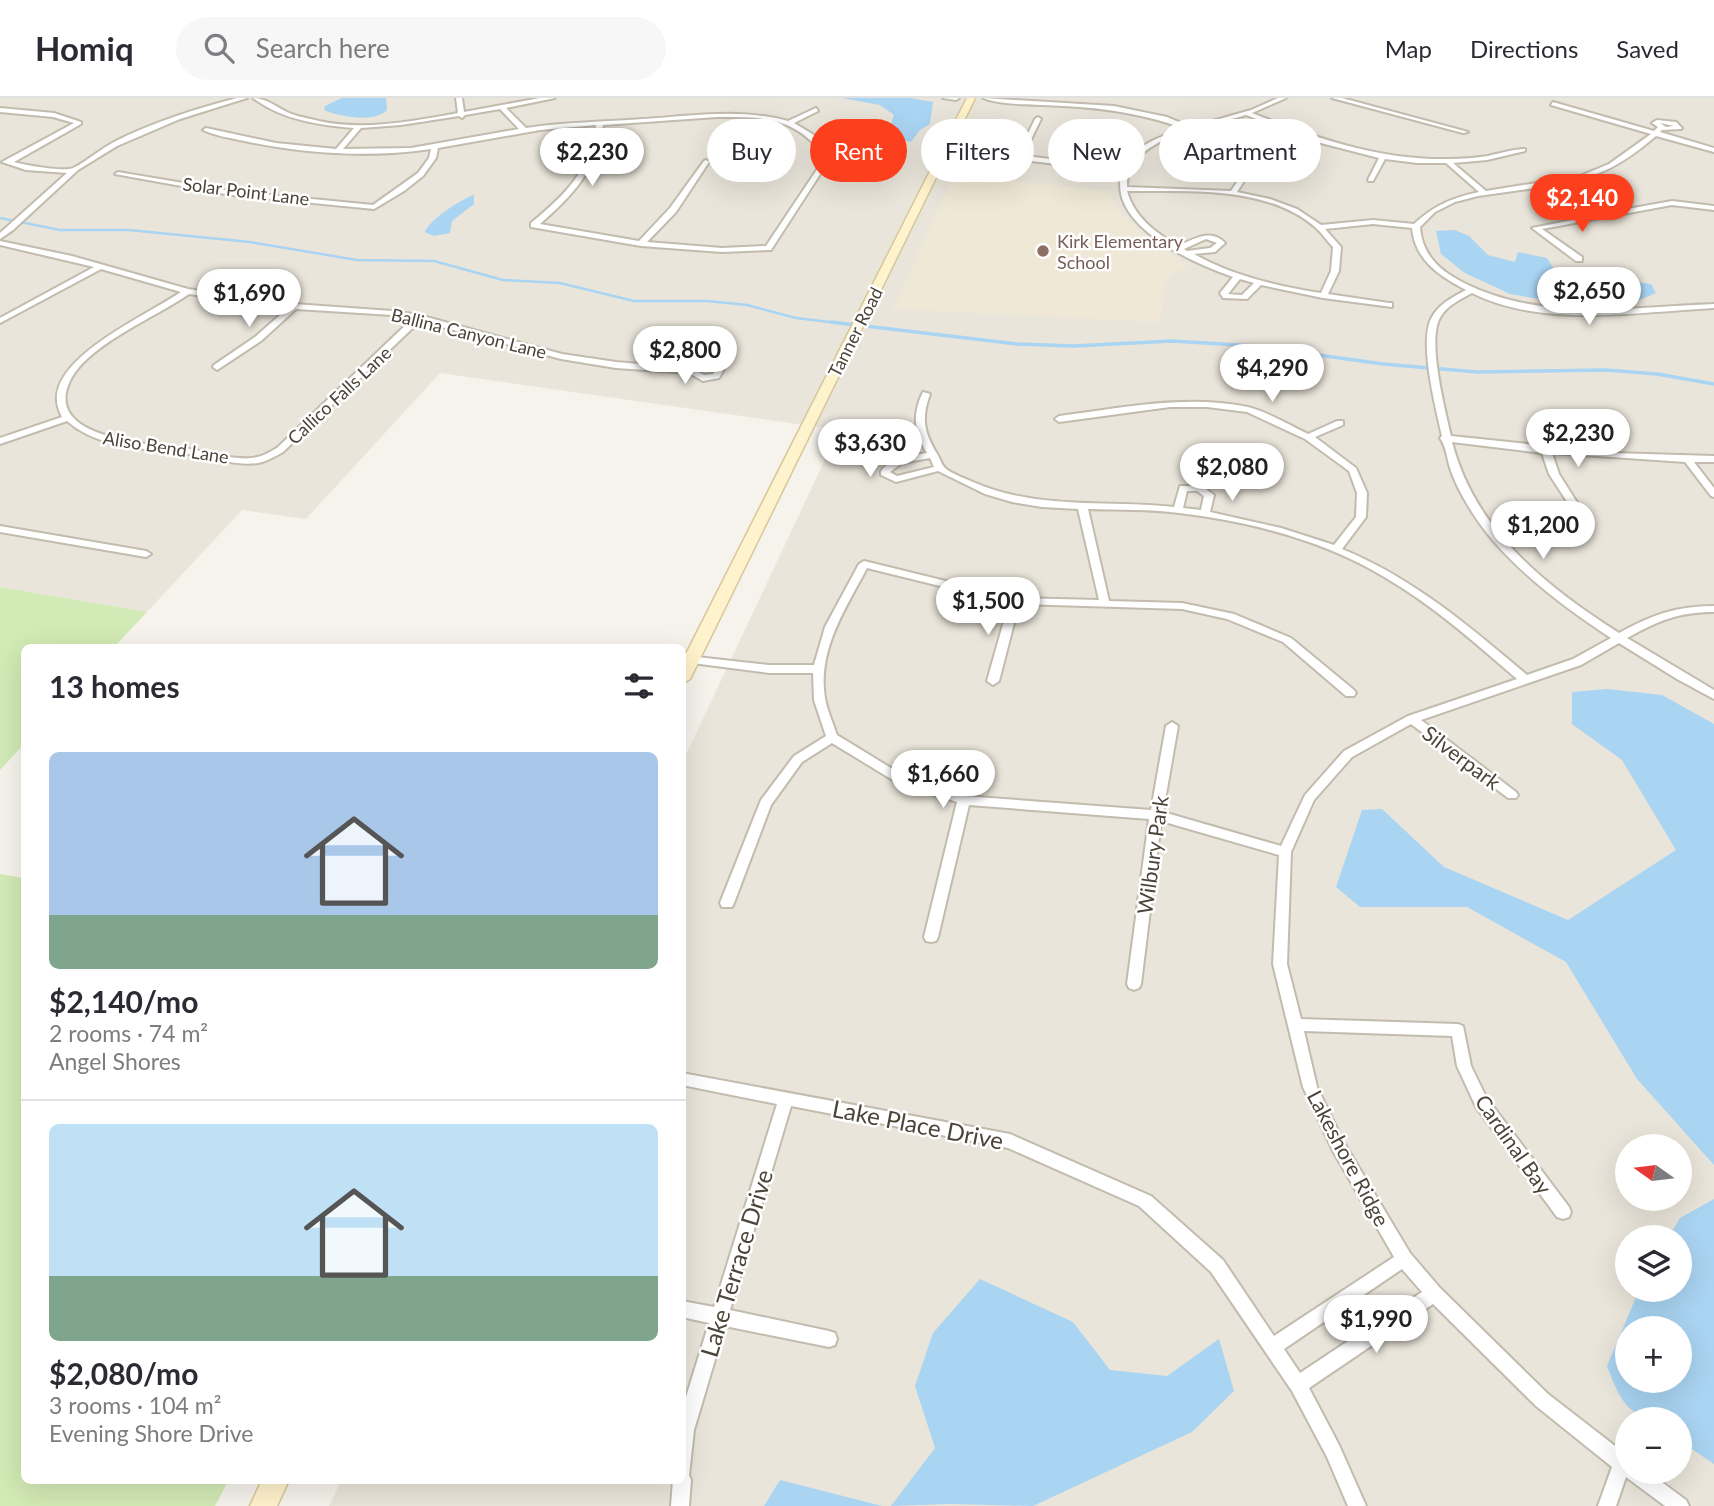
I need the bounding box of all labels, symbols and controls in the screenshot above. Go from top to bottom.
search box [176,17,666,80]
text: Homiq [35,28,134,68]
icon: search [200,29,238,67]
text: Search here [256,32,390,64]
text: Map [1385,34,1432,63]
text: Directions [1470,34,1578,63]
text: Saved [1616,34,1679,63]
chip: Buy [707,119,796,182]
chip: Rent [810,119,907,182]
chip: Filters [921,119,1034,182]
chip: New [1048,119,1145,182]
chip: Apartment [1159,119,1321,182]
pin: $2,230 [535,129,649,188]
text: $2,230 [556,137,628,165]
street label: Solar Point Lane [181,172,311,210]
pin: $2,140 [1525,174,1639,234]
text: $2,140 [1546,183,1618,211]
place label: Kirk Elementary School [1057,230,1184,273]
marker: Kirk Elementary School [1035,243,1051,259]
pin: $2,650 [1532,268,1646,327]
pin: $1,690 [192,270,306,329]
text: $2,650 [1553,276,1625,304]
text: $1,690 [213,278,285,306]
street label: Tanner Road [823,283,887,381]
street label: Ballina Canyon Lane [389,303,549,363]
pin: $2,800 [628,327,742,386]
text: $2,800 [649,335,721,363]
street label: Callico Falls Lane [283,341,395,449]
pin: $4,290 [1215,344,1329,404]
text: $4,290 [1236,353,1308,381]
pin: $2,230 [1521,410,1635,469]
text: $2,230 [1542,418,1614,446]
pin: $3,630 [813,420,927,479]
street label: Aliso Bend Lane [102,426,230,468]
text: $3,630 [834,428,906,456]
pin: $2,080 [1175,444,1289,503]
text: $2,080 [1196,452,1268,480]
pin: $1,200 [1486,502,1600,561]
text: $1,200 [1507,510,1579,538]
pin: $1,500 [931,578,1045,637]
text: $1,500 [952,586,1024,614]
icon: filters [620,667,658,705]
text: 13 homes [49,668,180,704]
street label: Silverpark [1418,720,1506,795]
pin: $1,660 [886,750,1000,810]
text: $1,660 [907,759,979,787]
street label: Wilbury Park [1131,794,1173,916]
icon: home [291,798,417,924]
text: $2,140/mo [49,983,198,1019]
text: 2 rooms · 74 m² [49,1019,208,1047]
text: Angel Shores [49,1047,181,1075]
street label: Lakeshore Ridge [1303,1086,1395,1230]
street label: Cardinal Bay [1471,1090,1557,1199]
street label: Lake Place Drive [830,1093,1006,1155]
north arrow [1615,1134,1692,1211]
map controls [1615,1134,1692,1484]
street label: Lake Terrace Drive [694,1166,778,1360]
icon: home [291,1170,417,1296]
button: layers [1615,1225,1692,1302]
pin: $1,990 [1319,1296,1433,1355]
text: $1,990 [1340,1304,1412,1332]
button: + [1615,1316,1692,1393]
text: $2,080/mo [49,1355,198,1391]
text: 3 rooms · 104 m² [49,1391,221,1419]
button: − [1615,1407,1692,1484]
text: Evening Shore Drive [49,1419,253,1447]

